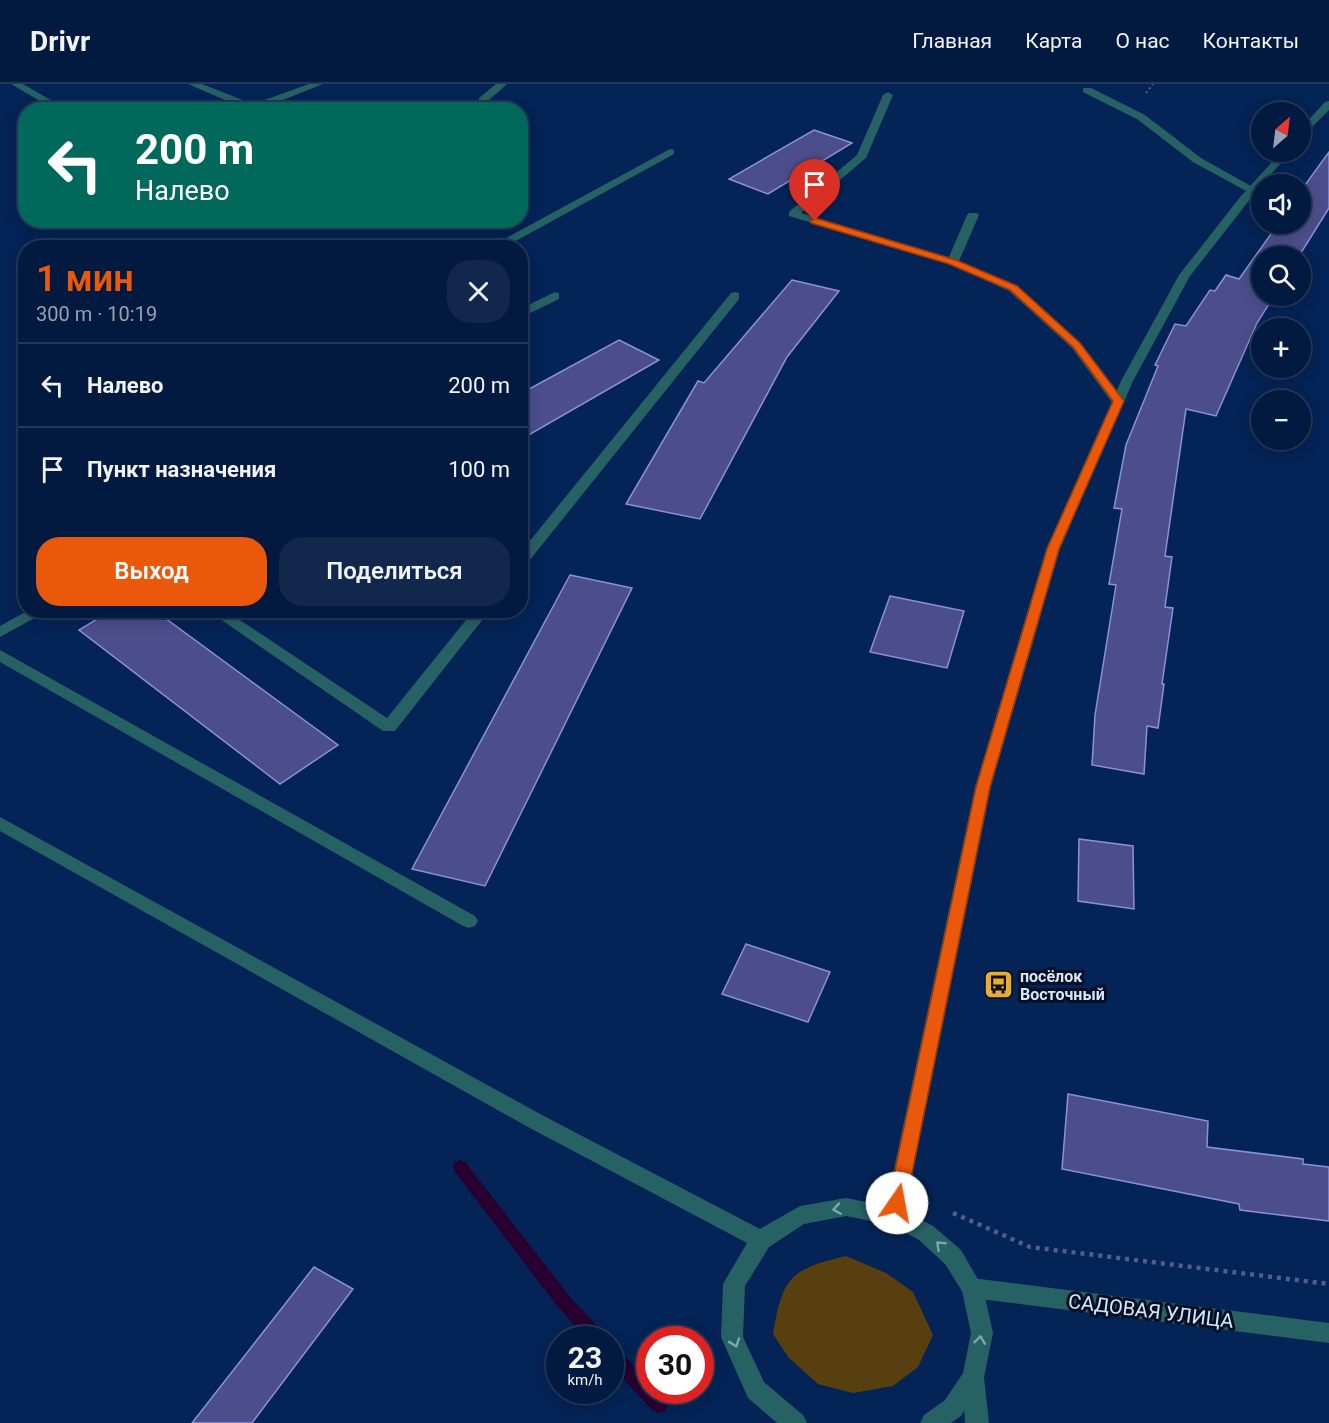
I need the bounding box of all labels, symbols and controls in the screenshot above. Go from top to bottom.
text: Drivr [30,25,90,58]
text: Главная [912,29,992,53]
text: Карта [1025,29,1082,53]
text: О нас [1115,29,1170,53]
text: Контакты [1203,29,1299,53]
north arrow [1251,102,1311,162]
map controls [1251,102,1311,450]
text: 200 m [135,125,254,174]
icon: left [36,126,114,204]
pin [789,159,840,221]
icon: arrive [798,168,831,201]
button: sound [1251,174,1311,234]
text: Налево [135,175,230,207]
button: search [1251,246,1311,306]
text: 1 мин [36,258,134,300]
button: close [447,260,510,323]
text: 300 m · 10:19 [36,302,157,326]
button: + [1251,318,1311,378]
icon: left [36,369,69,402]
text: Налево [87,373,164,398]
text: 200 m [448,373,510,398]
button: − [1251,390,1311,450]
icon: arrive [36,453,69,486]
text: Пункт назначения [87,457,276,482]
text: 100 m [448,457,510,482]
button: Выход [36,537,267,606]
button: Поделиться [279,537,510,606]
place label: посёлок Восточный [1020,967,1105,1004]
bus stop icon: посёлок Восточный [983,969,1015,1001]
position arrow [865,1171,929,1235]
one-way arrow [832,1202,841,1214]
one-way arrow [936,1241,946,1252]
street label: САДОВАЯ УЛИЦА [1067,1289,1235,1333]
speed limit sign: 30 [636,1326,714,1404]
one-way arrow [973,1335,986,1344]
one-way arrow [728,1337,741,1348]
text: 23 [568,1340,602,1375]
text: km/h [567,1371,603,1389]

